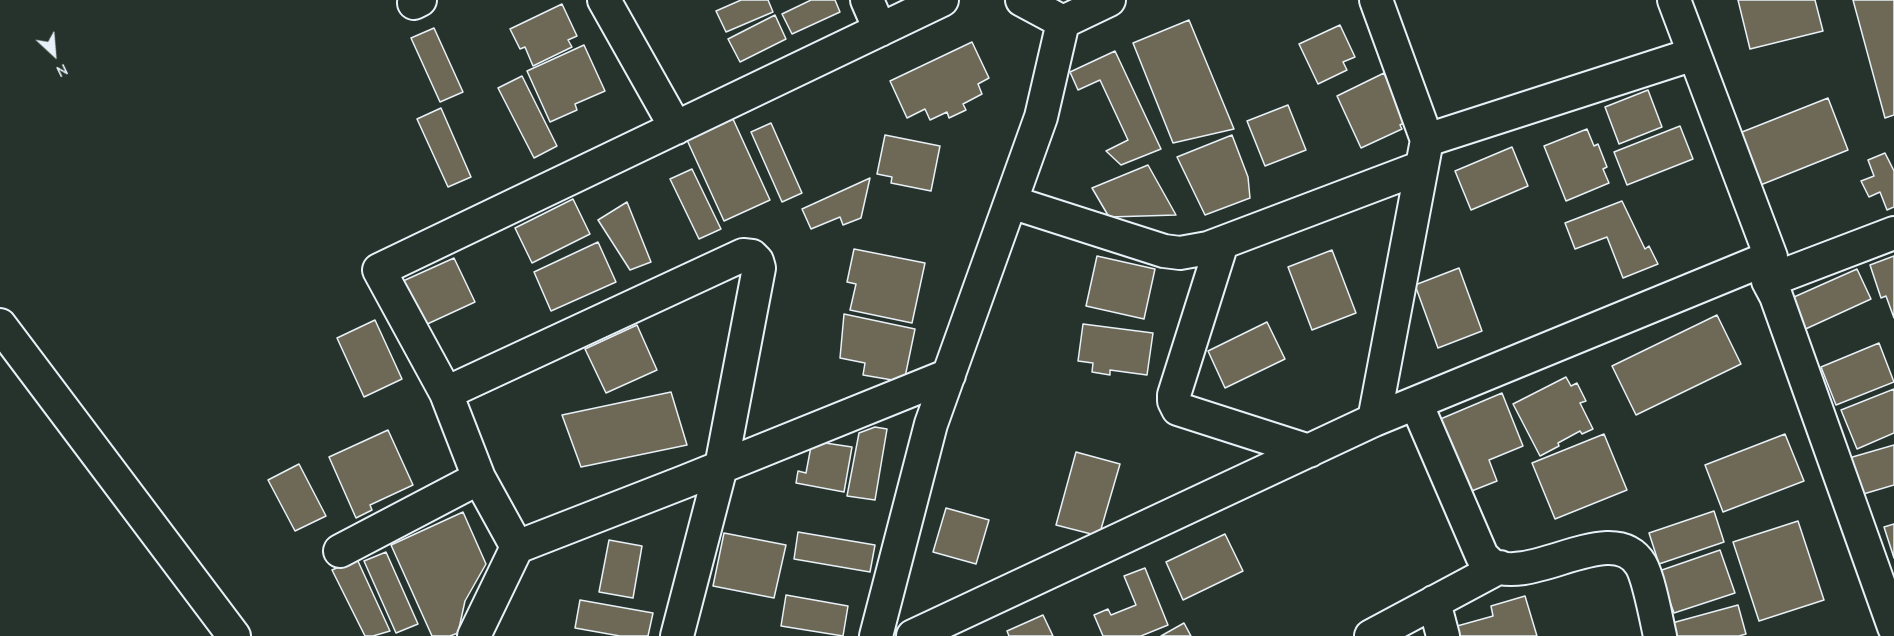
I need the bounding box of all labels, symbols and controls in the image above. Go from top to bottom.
north arrow [24,24,84,84]
text: N [53,60,71,81]

